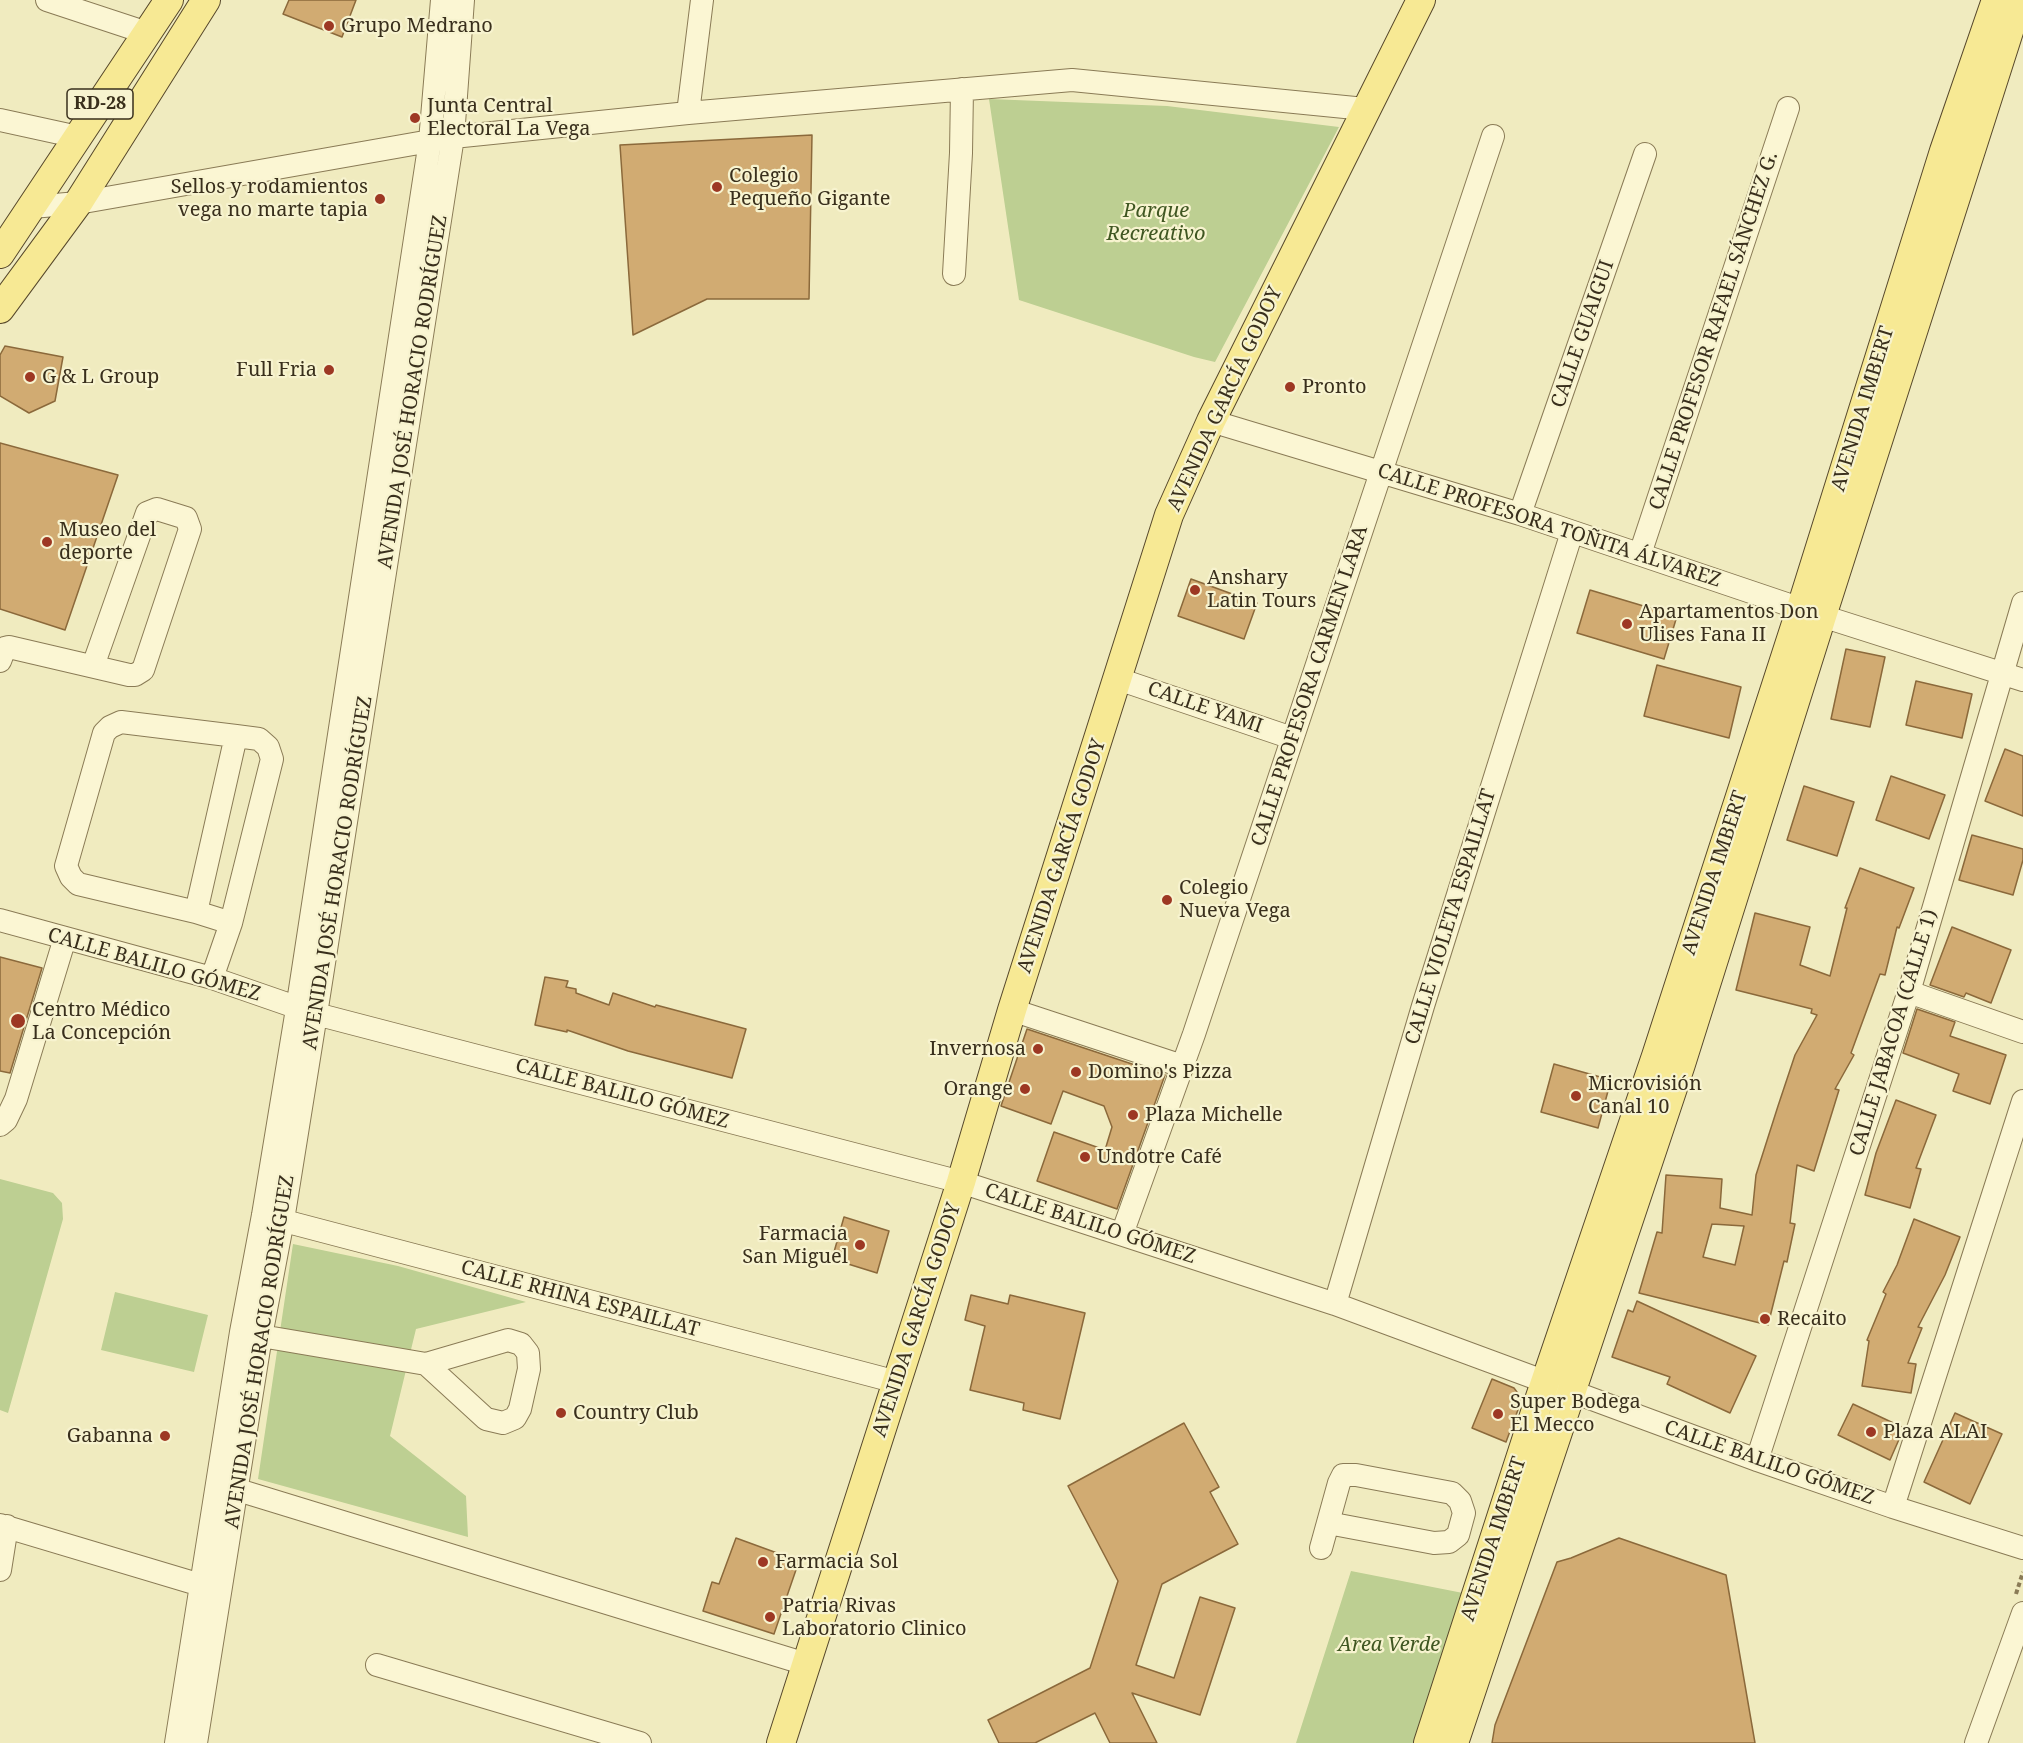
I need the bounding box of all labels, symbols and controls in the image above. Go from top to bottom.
place label: Grupo Medrano [341,14,493,38]
marker: Grupo Medrano [322,19,336,33]
road number: RD-28 [67,89,133,119]
place label: Junta Central Electoral La Vega [427,94,590,141]
marker: Junta Central Electoral La Vega [408,111,422,125]
street label: CALLE PROFESOR RAFAEL SÁNCHEZ G. [1645,149,1783,513]
place label: Colegio Pequeño Gigante [729,164,890,211]
place label: Sellos y rodamientos vega no marte tapia [171,175,368,222]
marker: Colegio Pequeño Gigante [710,180,724,194]
marker: Sellos y rodamientos vega no marte tapia [373,192,387,206]
park label: Parque Recreativo [1107,199,1205,246]
street label: AVENIDA JOSÉ HORACIO RODRÍGUEZ [373,213,453,571]
street label: CALLE GUAIGUI [1546,257,1620,411]
street label: AVENIDA GARCÍA GODOY [1162,283,1288,515]
street label: AVENIDA IMBERT [1827,324,1899,494]
place label: Full Fria [236,358,317,382]
marker: Full Fria [322,363,336,377]
place label: G & L Group [42,365,159,389]
marker: G & L Group [23,370,37,384]
place label: Pronto [1302,375,1367,399]
marker: Pronto [1283,380,1297,394]
street label: CALLE PROFESORA TOÑITA ÁLVAREZ [1374,459,1724,593]
place label: Museo del deporte [59,518,156,565]
street label: CALLE PROFESORA CARMEN LARA [1247,523,1373,849]
marker: Museo del deporte [40,535,54,549]
place label: Anshary Latin Tours [1207,566,1316,613]
marker: Anshary Latin Tours [1188,583,1202,597]
place label: Apartamentos Don Ulises Fana II [1639,600,1819,647]
marker: Apartamentos Don Ulises Fana II [1620,617,1634,631]
street label: CALLE YAMI [1144,677,1266,739]
street label: AVENIDA JOSÉ HORACIO RODRÍGUEZ [298,694,378,1052]
street label: AVENIDA GARCÍA GODOY [1013,736,1111,976]
street label: CALLE VIOLETA ESPAILLAT [1401,786,1501,1048]
street label: AVENIDA IMBERT [1677,788,1753,958]
place label: Colegio Nueva Vega [1179,876,1291,923]
marker: Colegio Nueva Vega [1160,893,1174,907]
street label: CALLE JABACOA (CALLE 1) [1845,907,1943,1159]
street label: CALLE BALILO GÓMEZ [45,923,263,1007]
place label: Centro Médico La Concepción [32,998,171,1045]
marker: Centro Médico La Concepción [9,1012,27,1030]
place label: Invernosa [929,1037,1026,1061]
marker: Invernosa [1031,1042,1045,1056]
street label: CALLE BALILO GÓMEZ [513,1054,731,1134]
place label: Domino's Pizza [1088,1060,1233,1084]
marker: Domino's Pizza [1069,1065,1083,1079]
place label: Microvisión Canal 10 [1588,1072,1702,1119]
place label: Orange [944,1077,1013,1101]
marker: Orange [1018,1082,1032,1096]
marker: Microvisión Canal 10 [1569,1089,1583,1103]
place label: Plaza Michelle [1145,1103,1283,1127]
marker: Plaza Michelle [1126,1108,1140,1122]
place label: Undotre Café [1097,1145,1222,1169]
marker: Undotre Café [1078,1150,1092,1164]
street label: AVENIDA JOSÉ HORACIO RODRÍGUEZ [220,1173,300,1531]
street label: CALLE BALILO GÓMEZ [982,1179,1198,1269]
street label: AVENIDA GARCÍA GODOY [868,1200,966,1440]
place label: Farmacia San Miguel [742,1222,848,1269]
marker: Farmacia San Miguel [853,1238,867,1252]
street label: CALLE RHINA ESPAILLAT [458,1256,702,1342]
place label: Recaito [1777,1307,1847,1331]
marker: Recaito [1758,1312,1772,1326]
place label: Super Bodega El Mecco [1510,1390,1641,1437]
place label: Country Club [573,1401,699,1425]
marker: Country Club [554,1406,568,1420]
marker: Super Bodega El Mecco [1491,1407,1505,1421]
street label: CALLE BALILO GÓMEZ [1661,1416,1877,1510]
place label: Plaza ALAI [1883,1420,1987,1444]
place label: Gabanna [67,1424,153,1448]
marker: Plaza ALAI [1864,1425,1878,1439]
marker: Gabanna [158,1429,172,1443]
street label: AVENIDA IMBERT [1456,1454,1532,1624]
place label: Farmacia Sol [775,1550,898,1574]
marker: Farmacia Sol [756,1555,770,1569]
place label: Patria Rivas Laboratorio Clinico [782,1594,967,1641]
marker: Patria Rivas Laboratorio Clinico [763,1610,777,1624]
park label: Area Verde [1338,1633,1440,1657]

